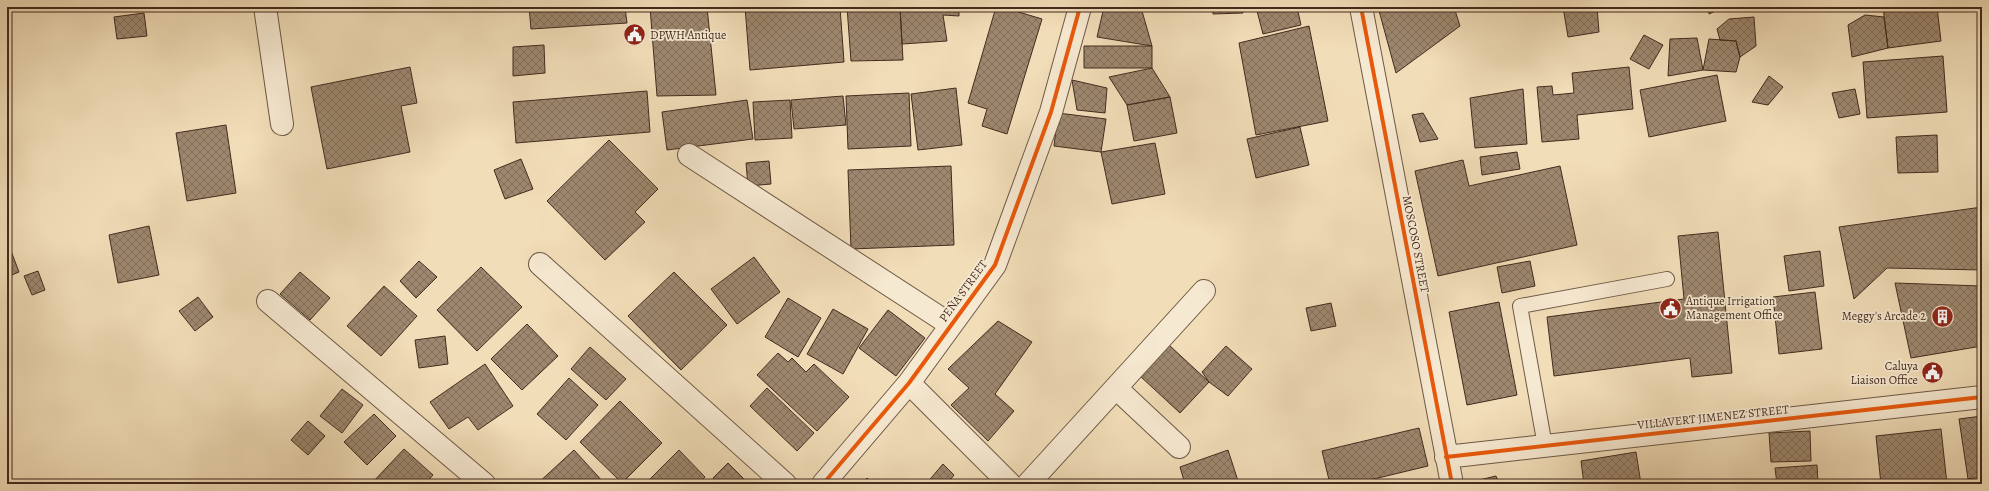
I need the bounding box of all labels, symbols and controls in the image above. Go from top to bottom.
public building icon: DPWH Antique [622,22,648,48]
place label: DPWH Antique [650,27,726,43]
street label: MOSCOSO STREET [1399,194,1433,294]
street label: PEÑA STREET [935,257,991,325]
place label: Antique Irrigation Management Office [1685,293,1783,323]
public building icon: Antique Irrigation Management Office [1658,295,1684,321]
building icon: Meggy's Arcade 2 [1929,303,1955,329]
place label: Meggy's Arcade 2 [1842,308,1926,324]
place label: Caluya Liaison Office [1851,358,1918,388]
public building icon: Caluya Liaison Office [1920,360,1946,386]
street label: VILLAVERT JIMENEZ STREET [1635,401,1790,433]

